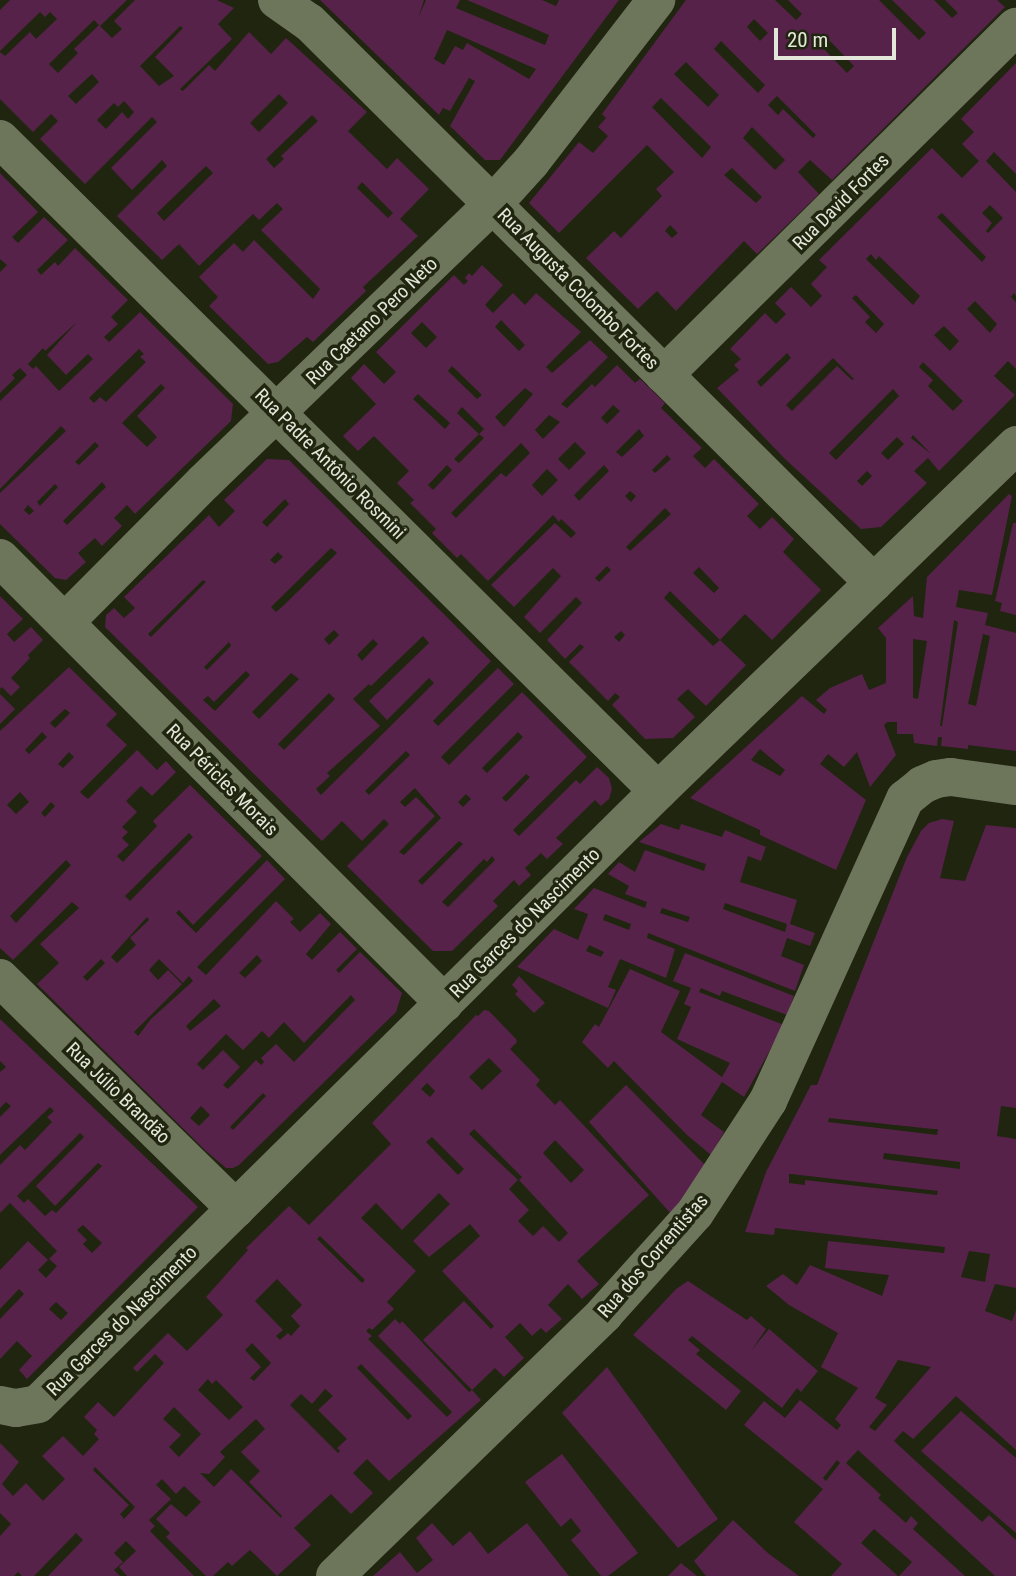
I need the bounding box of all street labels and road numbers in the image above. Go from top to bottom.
street label: Rua David Fortes [788,149,894,255]
street label: Rua Augusta Colombo Fortes [493,204,663,374]
street label: Rua Caetano Pero Neto [302,252,442,390]
street label: Rua Padre Antônio Rosmini [250,384,410,544]
street label: Rua Péricles Morais [161,719,283,841]
street label: Rua Garces do Nascimento [445,843,605,1003]
street label: Rua Júlio Brandão [61,1038,175,1148]
street label: Rua dos Correntistas [593,1189,713,1323]
street label: Rua Garces do Nascimento [42,1241,202,1401]

